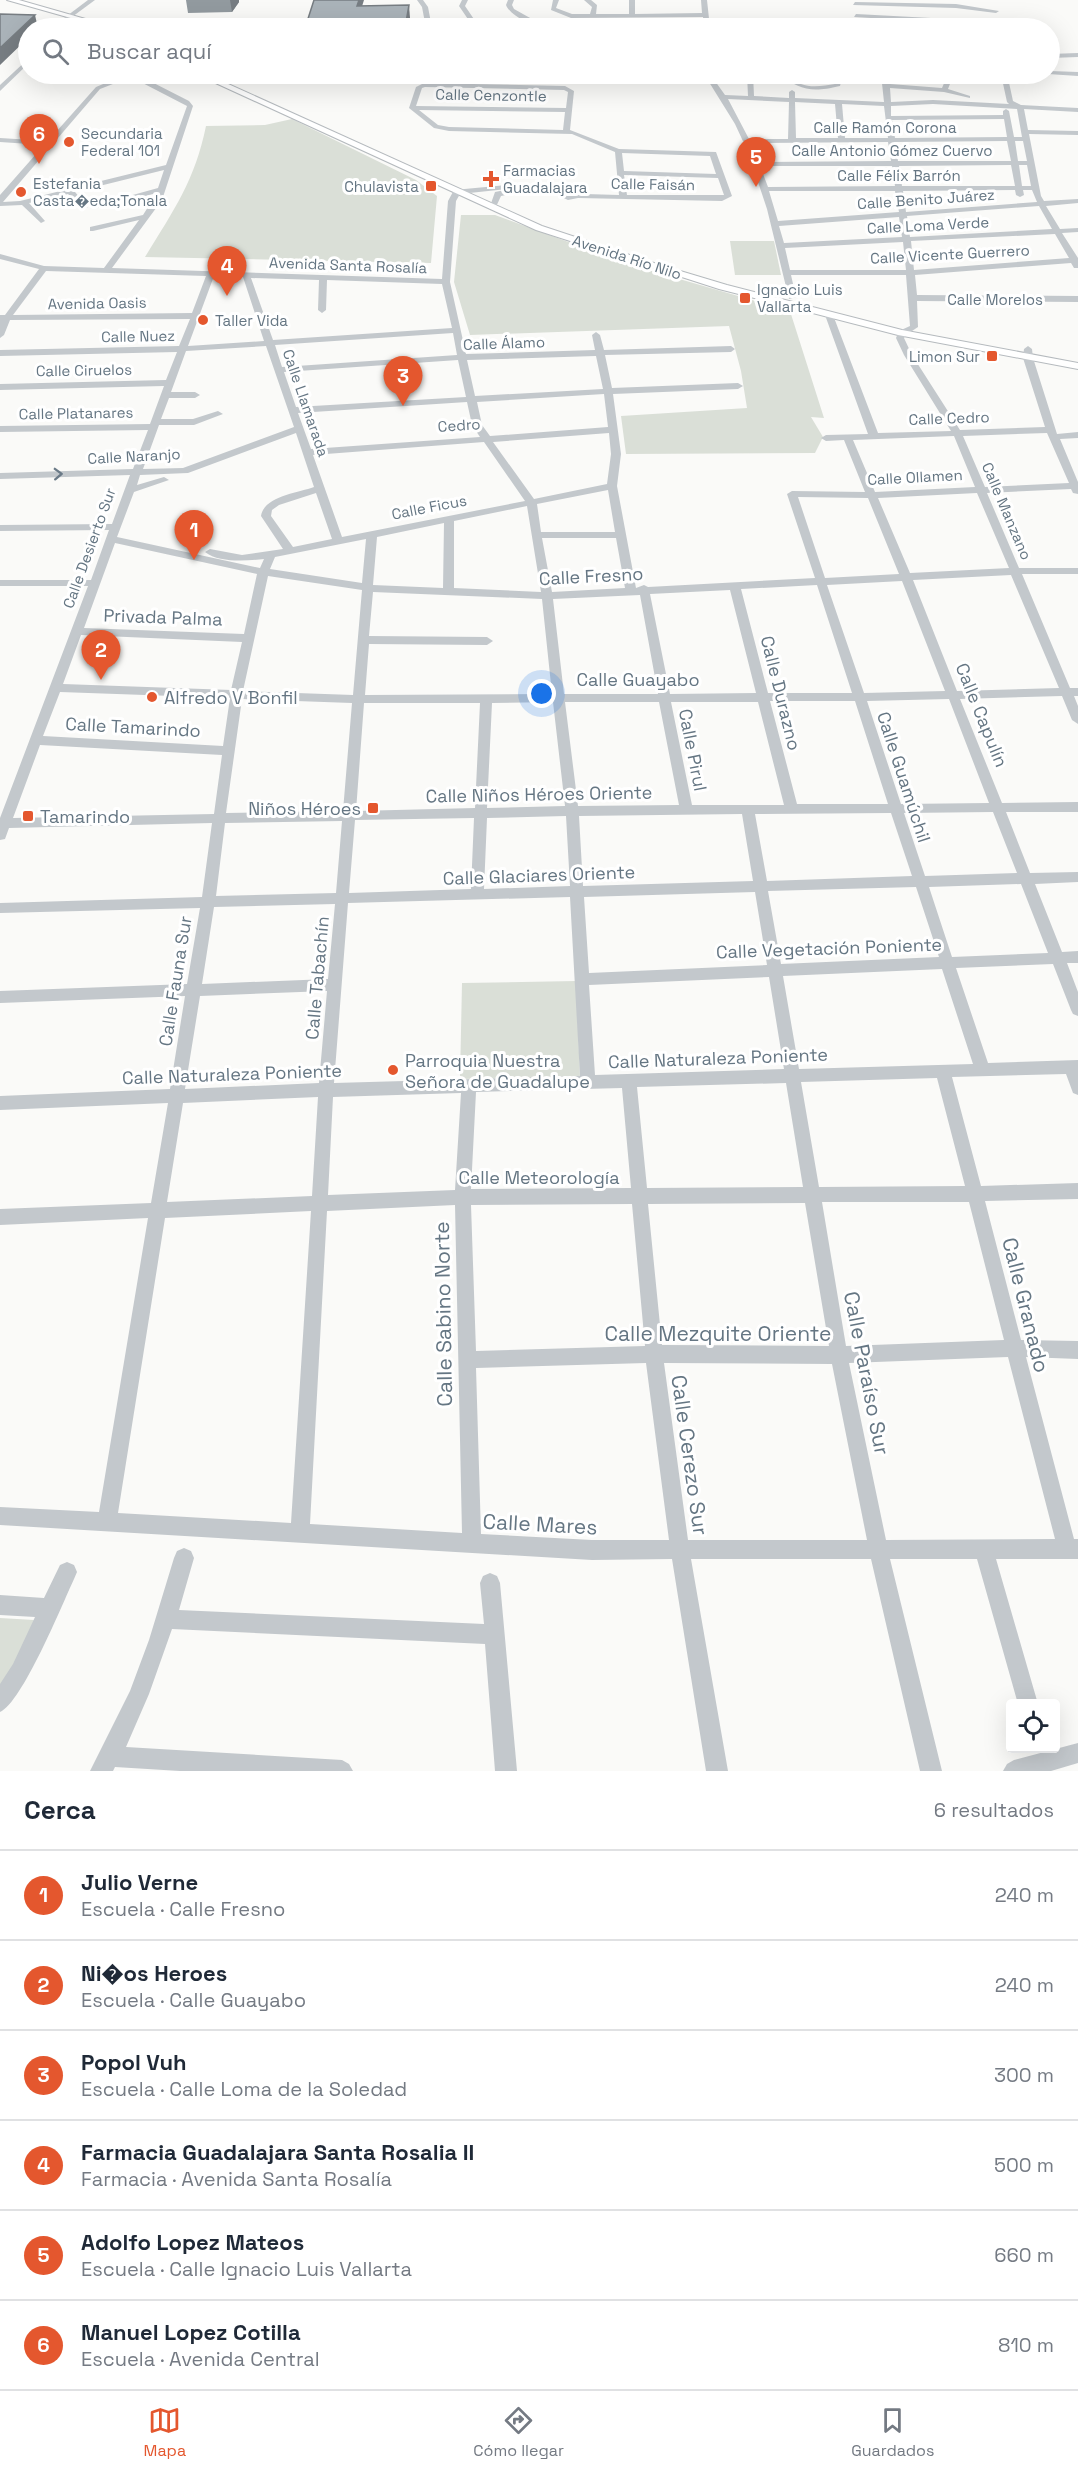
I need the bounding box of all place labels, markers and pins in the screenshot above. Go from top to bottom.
pin: 6 [20,114,58,164]
place label: Secundaria Federal 101 [81,124,163,160]
marker: Secundaria Federal 101 [62,135,76,149]
pin: 5 [736,138,776,187]
place label: Farmacias Guadalajara [503,161,588,197]
marker: Farmacias Guadalajara [484,172,498,186]
place label: Estefania Casta�eda;Tonala [33,174,167,210]
place label: Chulavista [344,177,419,196]
marker: Chulavista [424,179,438,193]
marker: Estefania Casta�eda;Tonala [14,185,28,199]
pin: 4 [208,246,246,296]
place label: Ignacio Luis Vallarta [757,280,843,316]
marker: Ignacio Luis Vallarta [738,291,752,305]
place label: Taller Vida [215,311,288,330]
marker: Taller Vida [196,313,210,327]
place label: Limon Sur [909,347,980,366]
marker: Limon Sur [985,349,999,363]
pin: 3 [384,356,422,406]
pin: 1 [174,510,214,560]
pin: 2 [82,630,120,680]
place label: Alfredo V Bonfil [164,686,298,709]
marker: Alfredo V Bonfil [145,690,159,704]
place label: Niños Héroes [248,797,361,820]
marker: Niños Héroes [366,801,380,815]
place label: Tamarindo [40,805,130,828]
marker: Tamarindo [21,809,35,823]
place label: Parroquia Nuestra Señora de Guadalupe [405,1049,590,1093]
marker: Parroquia Nuestra Señora de Guadalupe [386,1063,400,1077]

